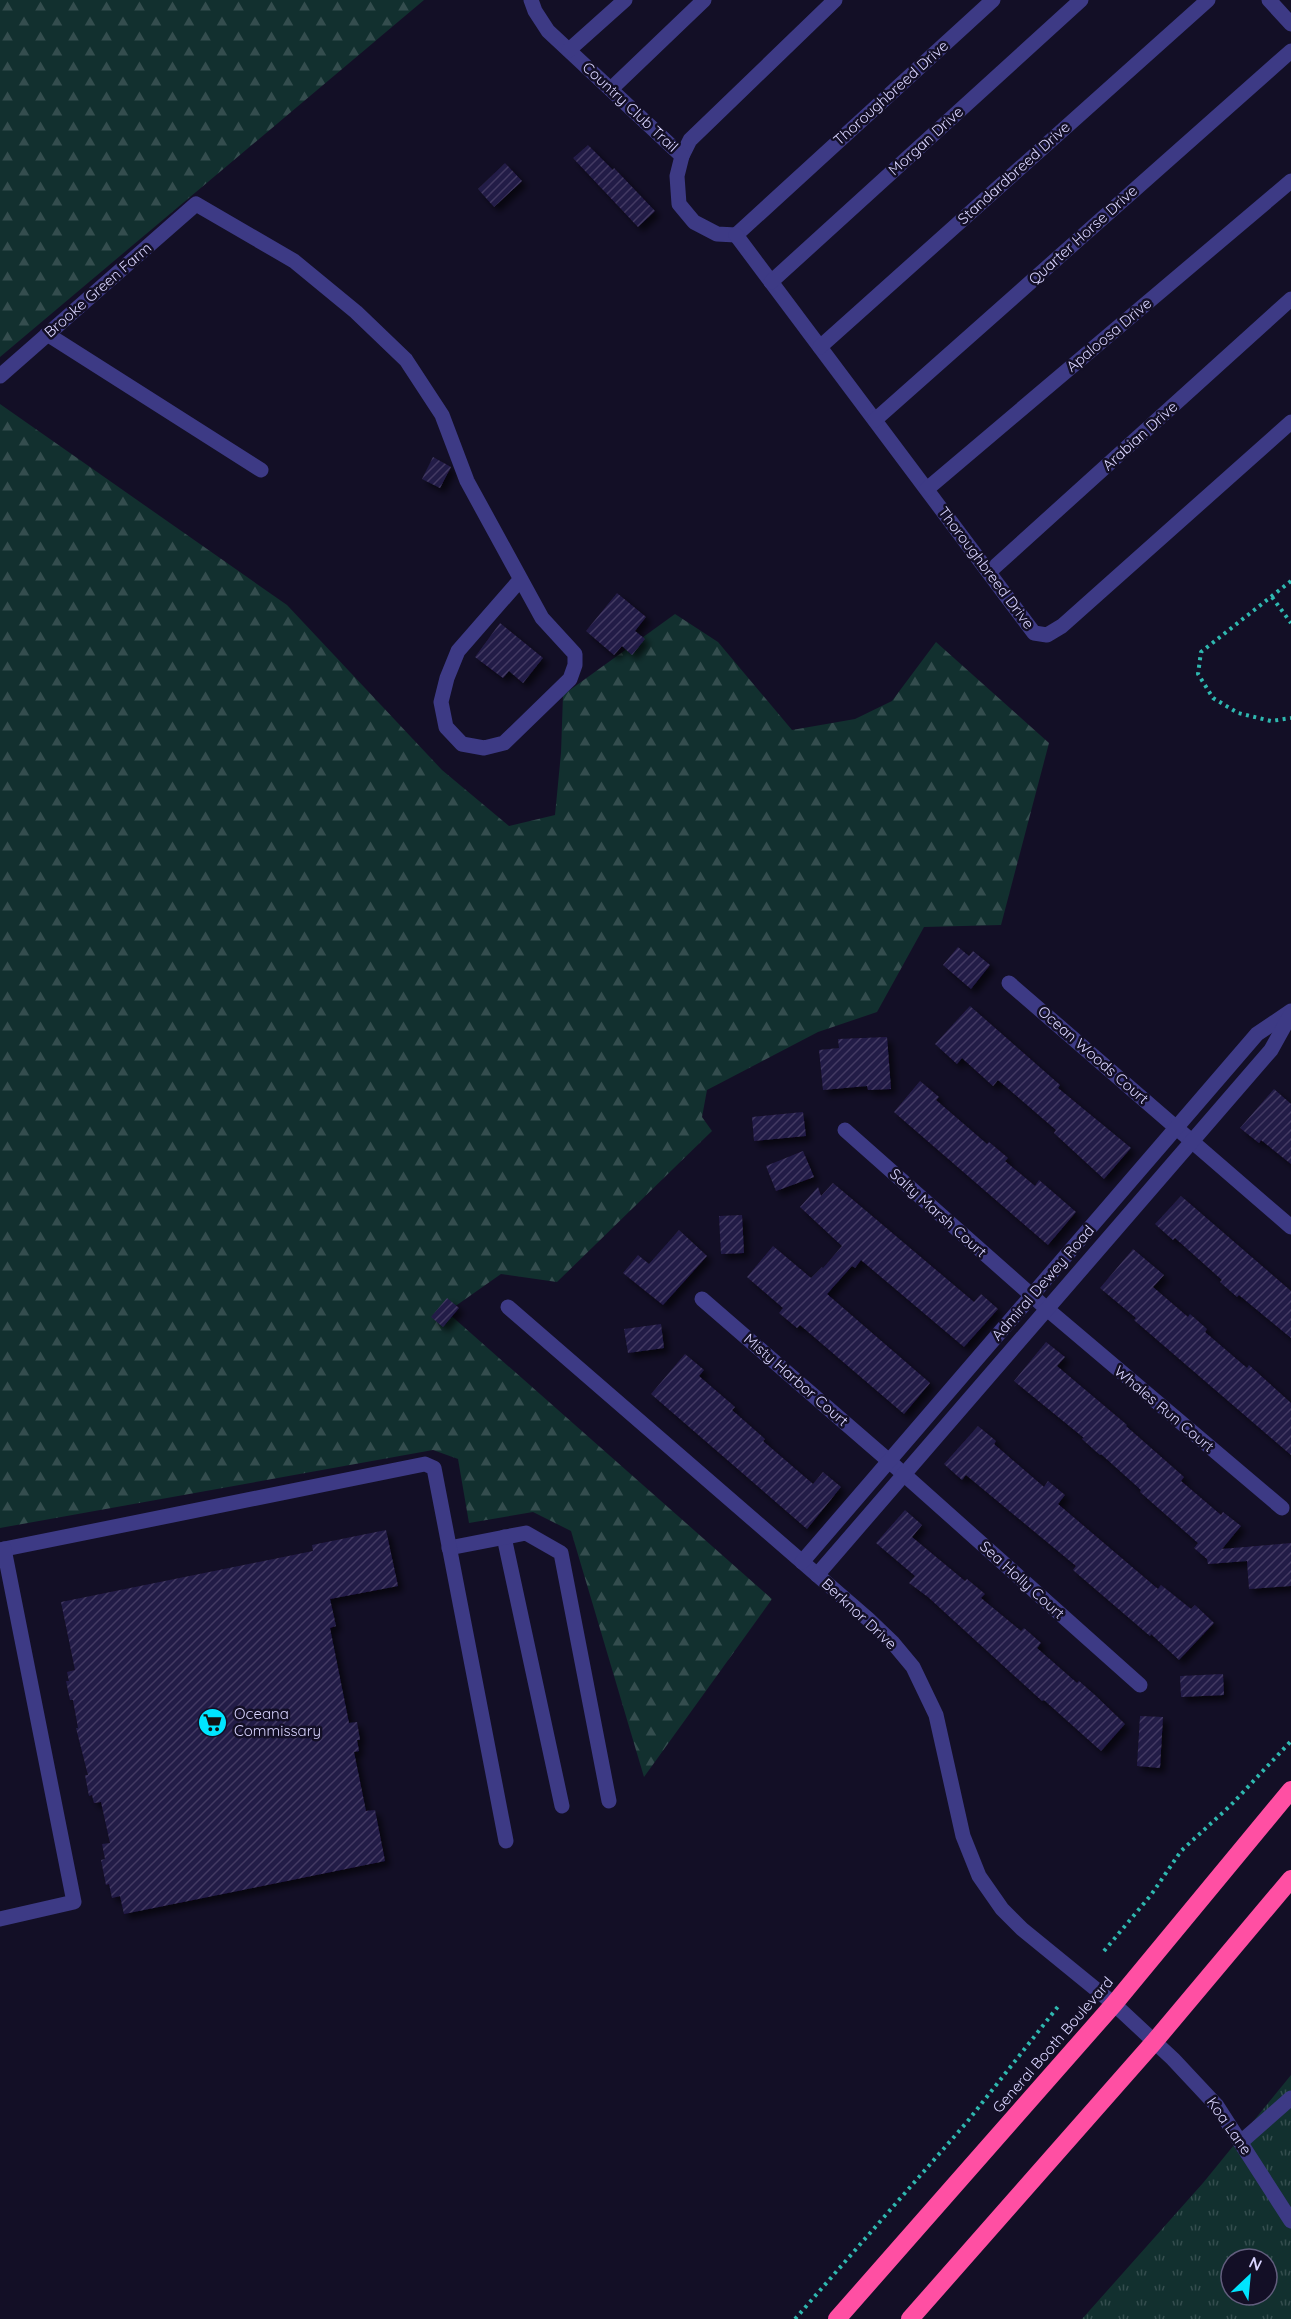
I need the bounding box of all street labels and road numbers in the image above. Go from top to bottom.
street label: Thoroughbreed Drive [829,36,952,149]
street label: Country Club Trail [579,57,682,156]
street label: Morgan Drive [884,102,967,179]
street label: Standardbreed Drive [954,117,1074,228]
street label: Quarter Horse Drive [1024,181,1141,288]
street label: Brooke Green Farm [40,238,155,341]
street label: Apaloosa Drive [1062,293,1155,376]
street label: Arabian Drive [1098,397,1181,474]
street label: Thoroughbreed Drive [934,503,1039,633]
street label: Ocean Woods Court [1034,1001,1153,1108]
street label: Salty Marsh Court [886,1164,991,1261]
street label: Admiral Dewey Road [987,1221,1098,1344]
street label: Misty Harbor Court [740,1329,852,1430]
street label: Whales Run Court [1111,1361,1218,1456]
street label: Sea Holly Court [976,1537,1069,1623]
street label: Berknor Drive [818,1574,901,1653]
street label: General Booth Boulevard [988,1973,1117,2117]
street label: Koa Lane [1203,2093,1256,2158]

